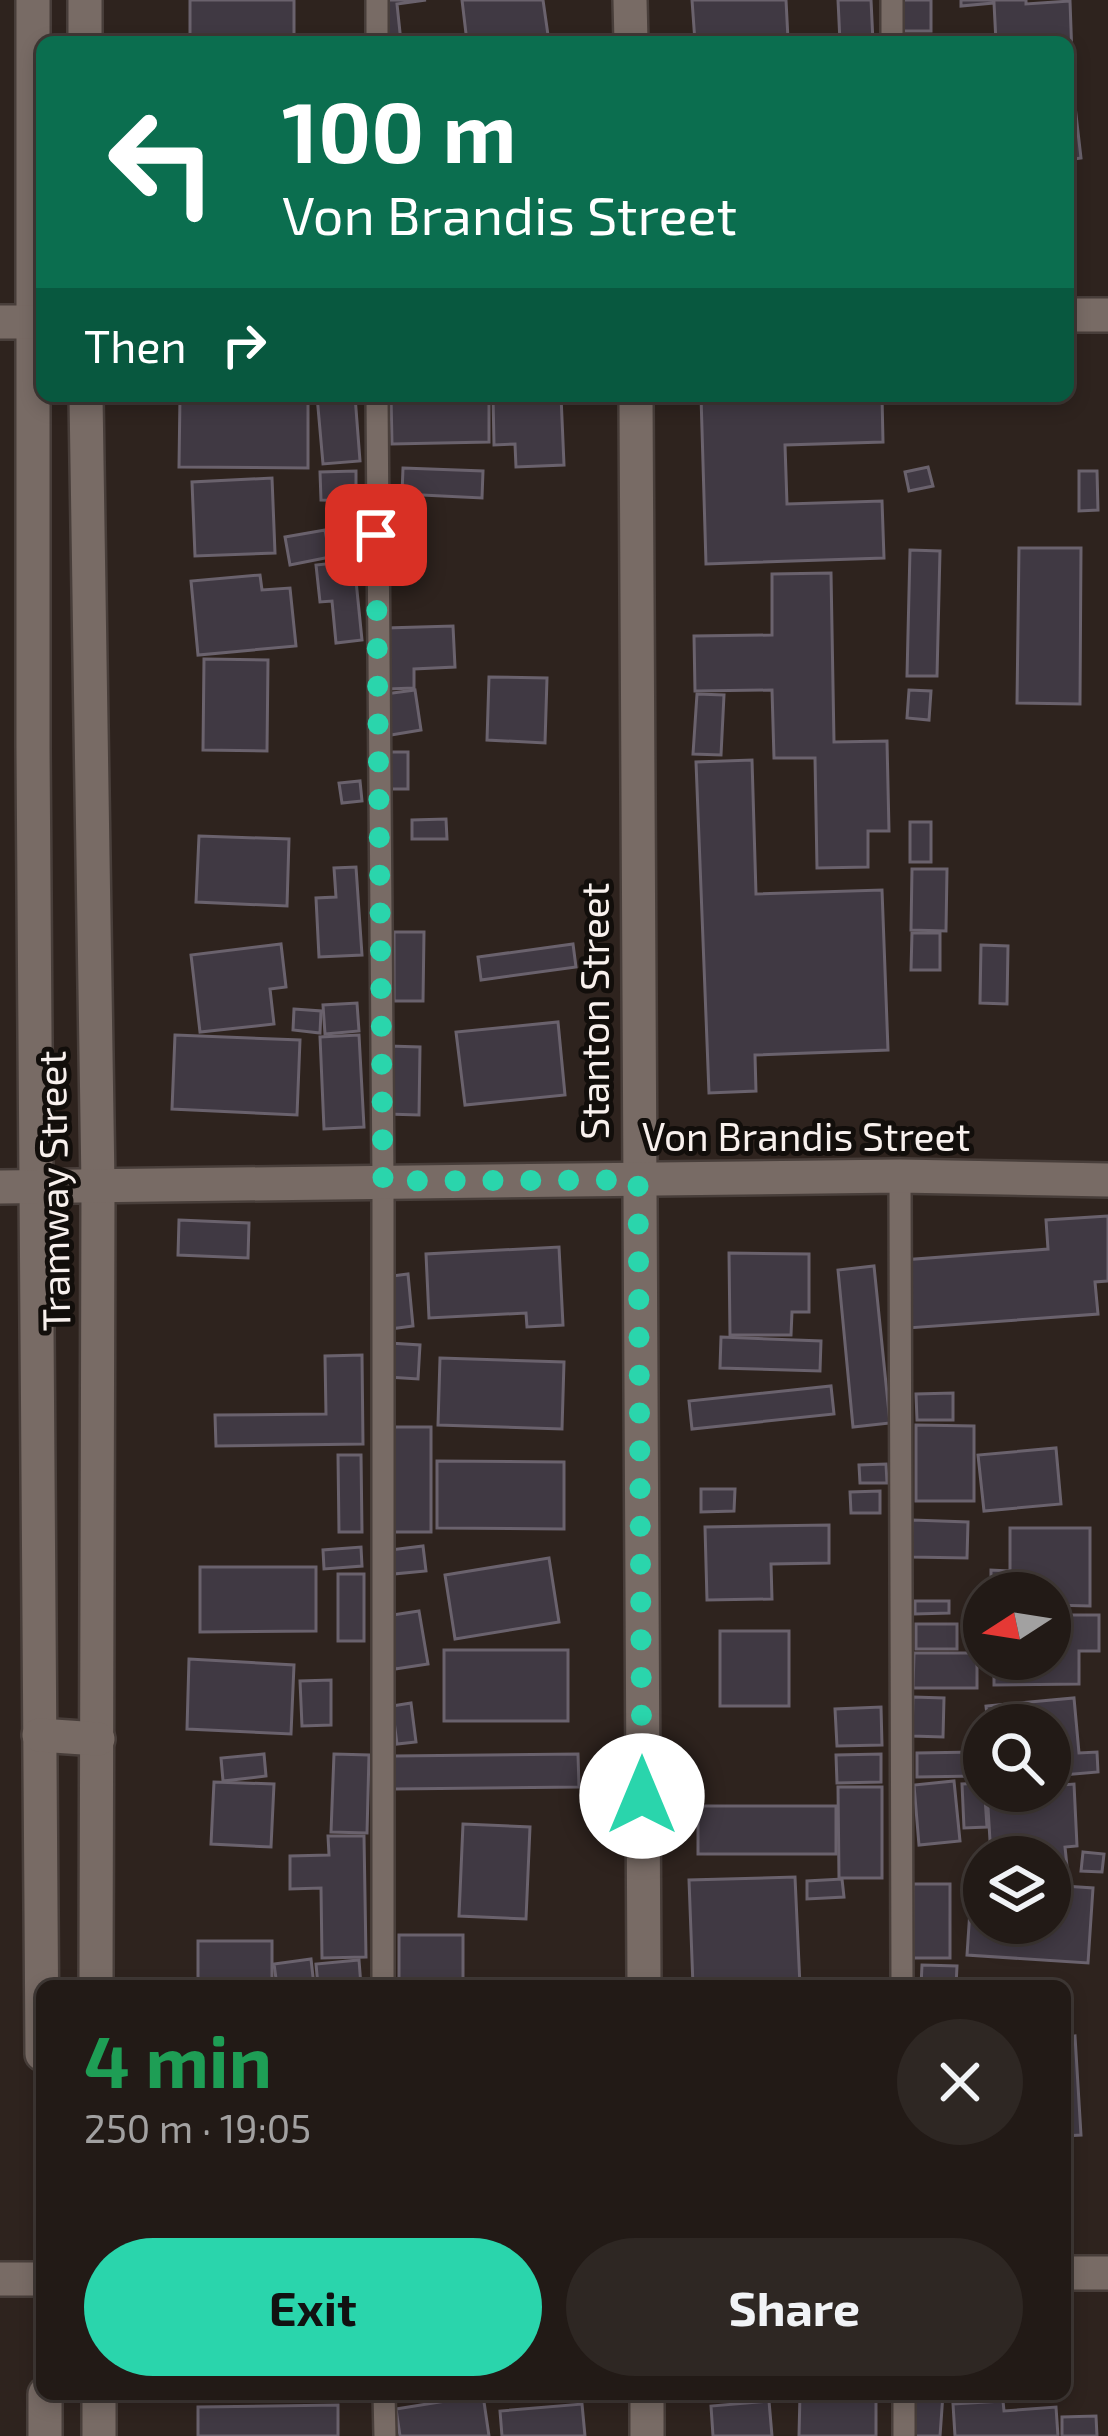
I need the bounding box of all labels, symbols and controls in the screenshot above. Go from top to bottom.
text: 100 m [282,79,516,180]
icon: left [84,84,240,240]
text: Von Brandis Street [282,181,737,246]
icon: right [211,312,277,378]
text: Then [84,318,187,372]
pin [325,484,427,586]
icon: arrive [343,502,409,568]
street label: Stanton Street [570,882,617,1140]
street label: Tramway Street [27,1050,78,1332]
street label: Von Brandis Street [642,1112,970,1159]
north arrow [963,1572,1071,1680]
map controls [963,1572,1071,1944]
button: search [963,1704,1071,1812]
position arrow [579,1733,705,1859]
button: layers [963,1836,1071,1944]
text: 4 min [84,2016,272,2102]
button: close [897,2019,1023,2145]
text: 250 m · 19:05 [84,2104,311,2151]
button: Exit [84,2238,542,2376]
button: Share [566,2238,1023,2376]

